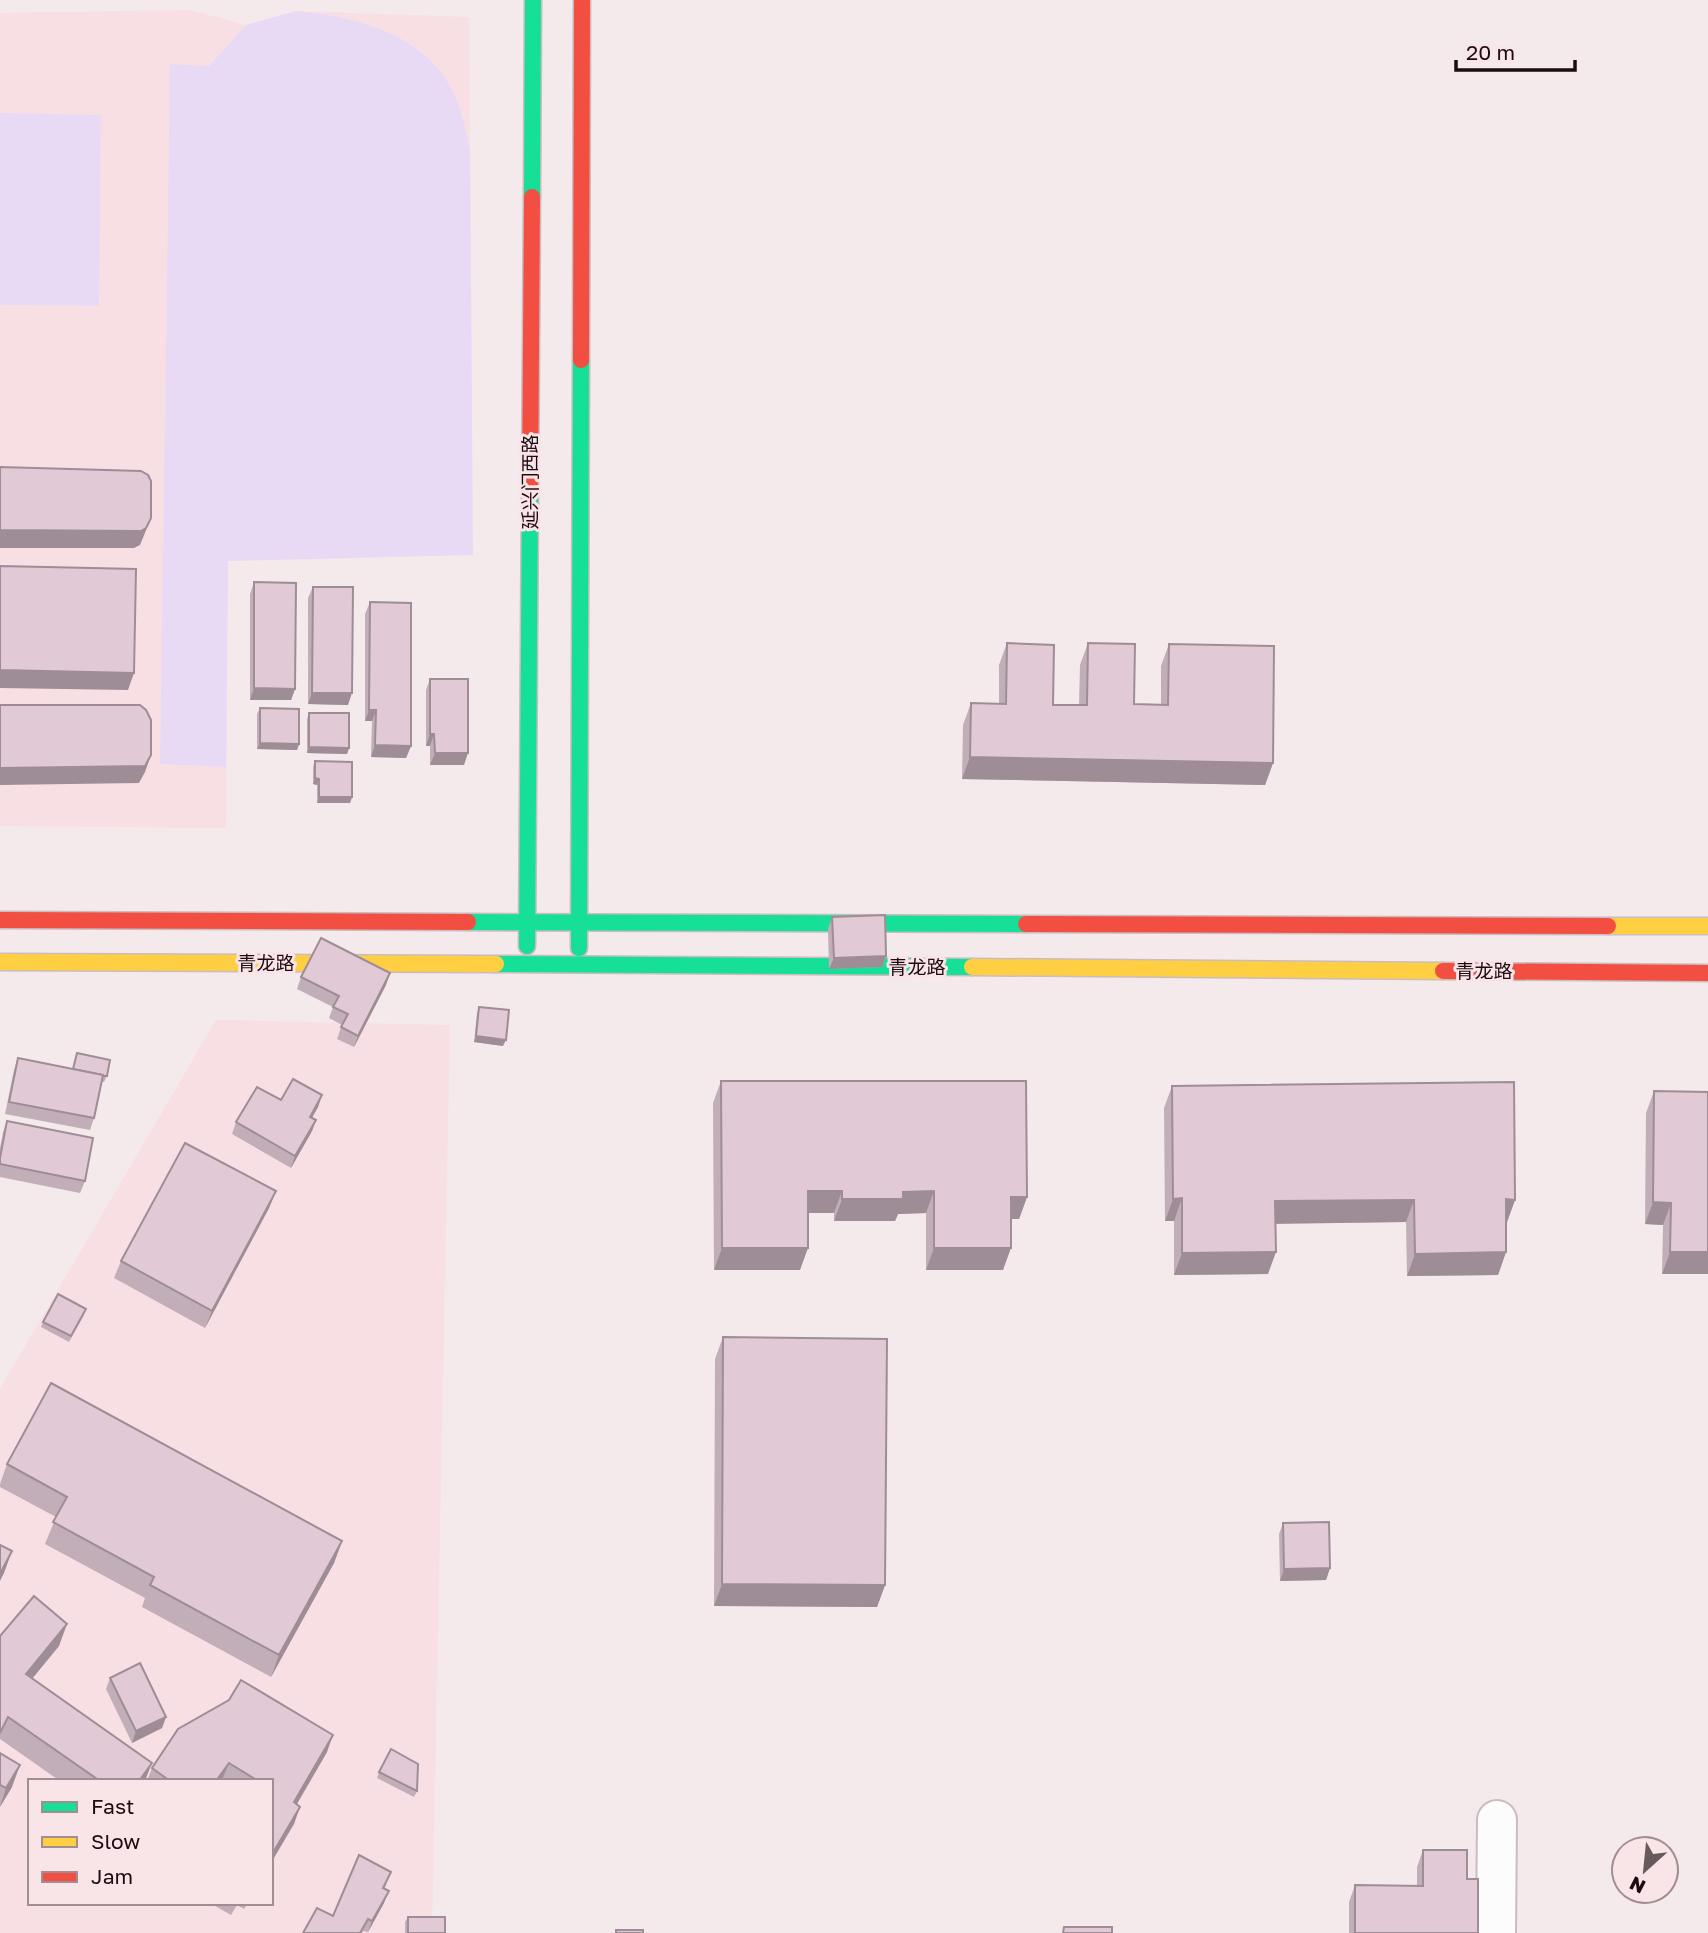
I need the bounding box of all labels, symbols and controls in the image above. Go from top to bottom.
scale bar [1456,28,1575,72]
text: 20 m [1466,39,1515,65]
street label: 延兴门西路 [518,434,541,530]
street label: 青龙路 [237,951,295,974]
street label: 青龙路 [888,955,946,978]
street label: 青龙路 [1455,959,1513,982]
legend [28,1779,273,1905]
text: Fast [91,1793,134,1819]
text: Slow [91,1828,140,1854]
north arrow [1610,1835,1680,1905]
text: Jam [91,1863,133,1889]
text: N [1625,1872,1649,1899]

